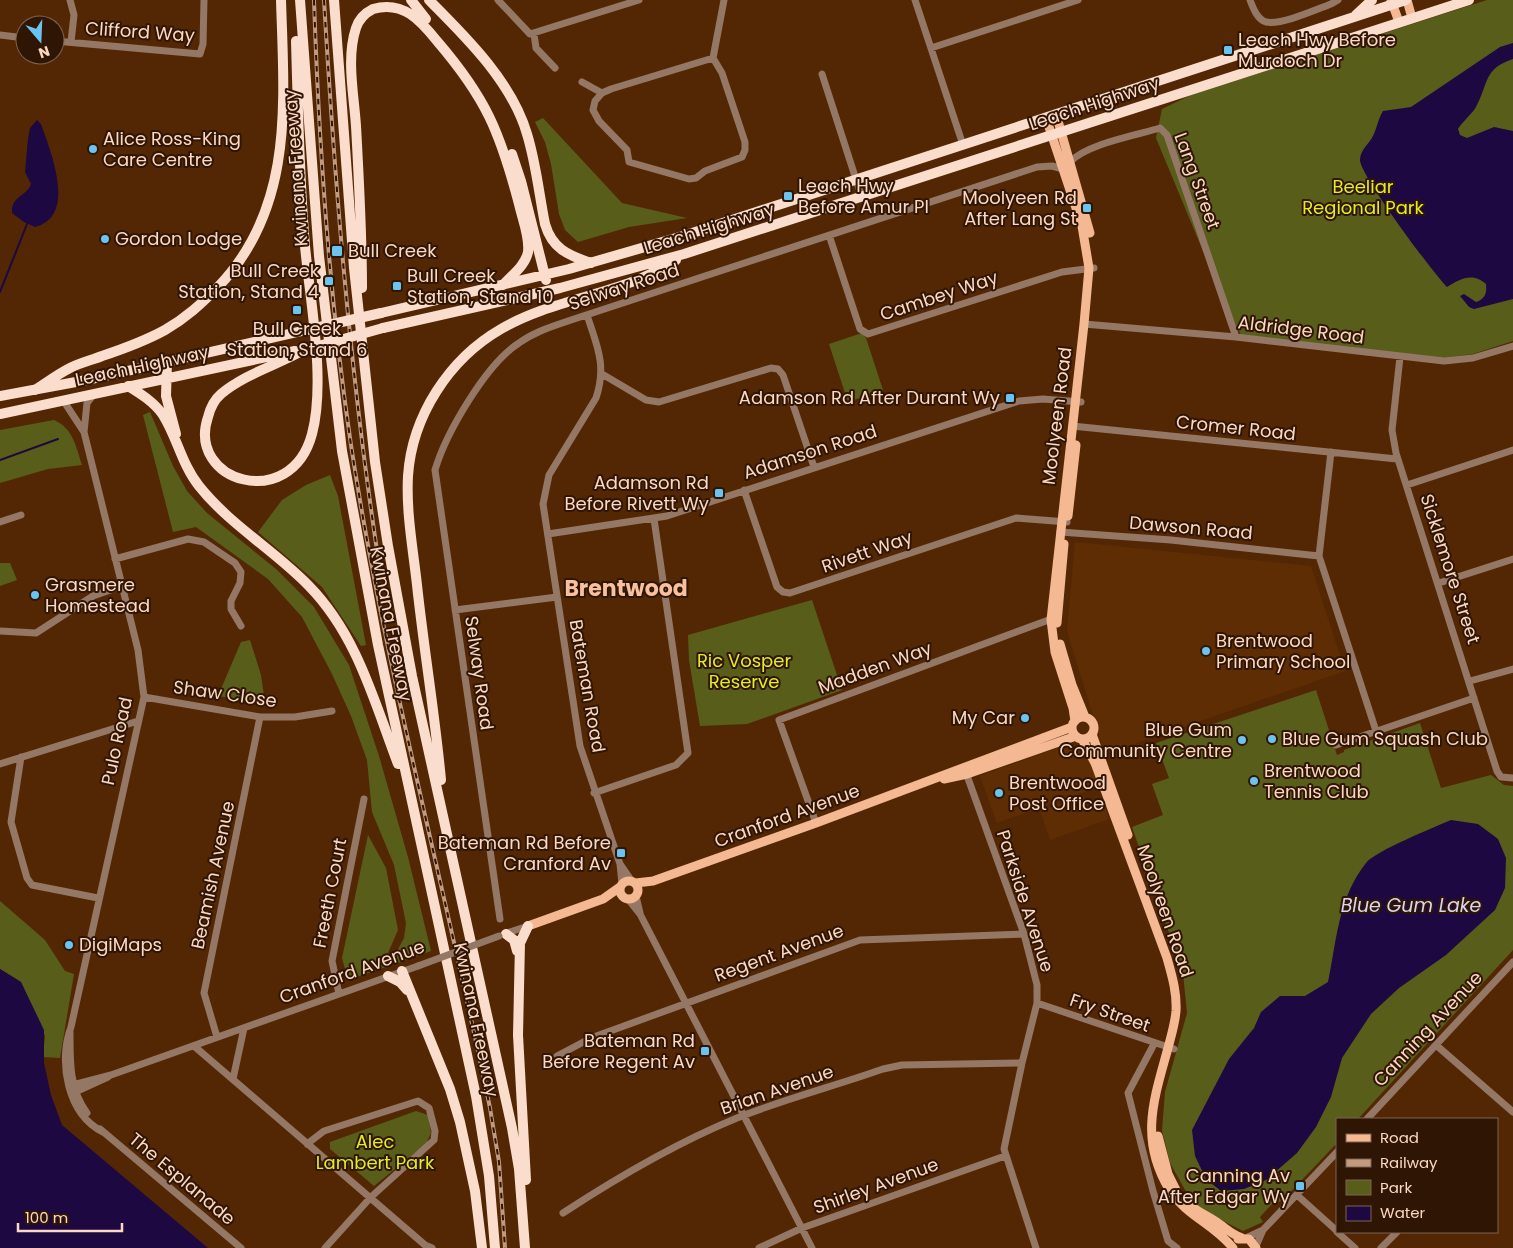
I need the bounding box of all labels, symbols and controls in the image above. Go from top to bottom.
north arrow [15,15,65,65]
street label: Clifford Way [84,15,196,48]
place label: Leach Hwy Before Murdoch Dr [1238,27,1396,73]
text: N [36,41,52,63]
marker: Leach Hwy Before Murdoch Dr [1222,44,1234,56]
street label: Leach Highway [1025,71,1162,136]
street label: Kwinana Freeway [278,89,313,247]
place label: Alice Ross-King Care Centre [103,126,241,172]
street label: Lang Street [1168,129,1227,233]
marker: Alice Ross-King Care Centre [87,143,99,155]
place label: Leach Hwy Before Amur Pl [798,173,929,219]
park label: Beeliar Regional Park [1302,174,1425,220]
place label: Moolyeen Rd After Lang St [962,185,1077,231]
marker: Leach Hwy Before Amur Pl [782,190,794,202]
street label: Leach Highway [640,197,778,260]
marker: Moolyeen Rd After Lang St [1081,202,1093,214]
place label: Gordon Lodge [115,226,242,251]
marker: Gordon Lodge [99,233,111,245]
place label: Bull Creek [348,238,437,263]
marker: Bull Creek [330,244,344,258]
street label: Selway Road [565,257,682,316]
place label: Bull Creek Station, Stand 4 [178,258,320,304]
place label: Bull Creek Station, Stand 10 [407,263,554,309]
street label: Cambey Way [877,265,1001,326]
marker: Bull Creek Station, Stand 4 [323,275,335,287]
marker: Bull Creek Station, Stand 10 [391,280,403,292]
marker: Bull Creek Station, Stand 6 [291,304,303,316]
street label: Aldridge Road [1237,309,1366,350]
place label: Bull Creek Station, Stand 6 [227,316,367,362]
street label: Leach Highway [73,339,211,392]
street label: Moolyeen Road [1036,346,1077,486]
place label: Adamson Rd After Durant Wy [739,385,1000,410]
marker: Adamson Rd After Durant Wy [1004,392,1016,404]
street label: Cromer Road [1175,409,1297,446]
street label: Adamson Road [740,418,880,485]
place label: Adamson Rd Before Rivett Wy [564,470,709,516]
marker: Adamson Rd Before Rivett Wy [713,487,725,499]
street label: Sicklemore Street [1414,491,1487,647]
street label: Dawson Road [1128,510,1254,545]
street label: Rivett Way [818,524,916,579]
street label: Kwinana Freeway [364,544,419,704]
place label: Grasmere Homestead [45,572,150,618]
district label: Brentwood [564,573,688,604]
marker: Grasmere Homestead [29,589,41,601]
street label: Selway Road [459,614,500,732]
street label: Bateman Road [563,617,612,754]
place label: Brentwood Primary School [1216,628,1350,674]
street label: Madden Way [814,635,935,700]
marker: Brentwood Primary School [1200,645,1212,657]
park label: Ric Vosper Reserve [697,648,791,694]
street label: Shaw Close [172,674,278,713]
street label: Pulo Road [95,695,138,787]
place label: My Car [952,705,1015,730]
marker: My Car [1019,712,1031,724]
place label: Blue Gum Community Centre [1060,717,1232,763]
place label: Blue Gum Squash Club [1282,726,1488,751]
marker: Blue Gum Squash Club [1266,733,1278,745]
marker: Blue Gum Community Centre [1236,734,1248,746]
place label: Brentwood Tennis Club [1264,758,1369,804]
place label: Brentwood Post Office [1009,770,1106,816]
marker: Brentwood Tennis Club [1248,775,1260,787]
street label: Cranford Avenue [711,778,863,853]
marker: Brentwood Post Office [993,787,1005,799]
street label: Beamish Avenue [185,799,240,951]
street label: Parkside Avenue [991,827,1060,975]
place label: Bateman Rd Before Cranford Av [438,830,611,876]
street label: Freeth Court [307,836,352,950]
street label: Moolyeen Road [1131,841,1200,980]
marker: Bateman Rd Before Cranford Av [615,847,627,859]
water label: Blue Gum Lake [1341,892,1482,919]
street label: Regent Avenue [711,918,847,988]
place label: DigiMaps [79,932,162,957]
street label: Cranford Avenue [276,934,428,1009]
marker: DigiMaps [63,939,75,951]
street label: Kwinana Freeway [448,940,505,1099]
street label: Canning Avenue [1367,965,1488,1092]
street label: Fry Street [1067,987,1154,1038]
place label: Bateman Rd Before Regent Av [542,1028,695,1074]
marker: Bateman Rd Before Regent Av [699,1045,711,1057]
street label: Brian Avenue [717,1058,837,1121]
legend [1336,1118,1498,1233]
street label: The Esplanade [124,1127,241,1231]
text: Road [1380,1127,1419,1148]
park label: Alec Lambert Park [316,1129,435,1175]
street label: Shirley Avenue [810,1151,942,1220]
text: Railway [1380,1152,1438,1173]
place label: Canning Av After Edgar Wy [1158,1163,1290,1209]
text: Park [1380,1177,1412,1198]
marker: Canning Av After Edgar Wy [1294,1180,1306,1192]
scale bar [18,1200,121,1232]
text: Water [1380,1202,1426,1223]
text: 100 m [25,1207,68,1228]

